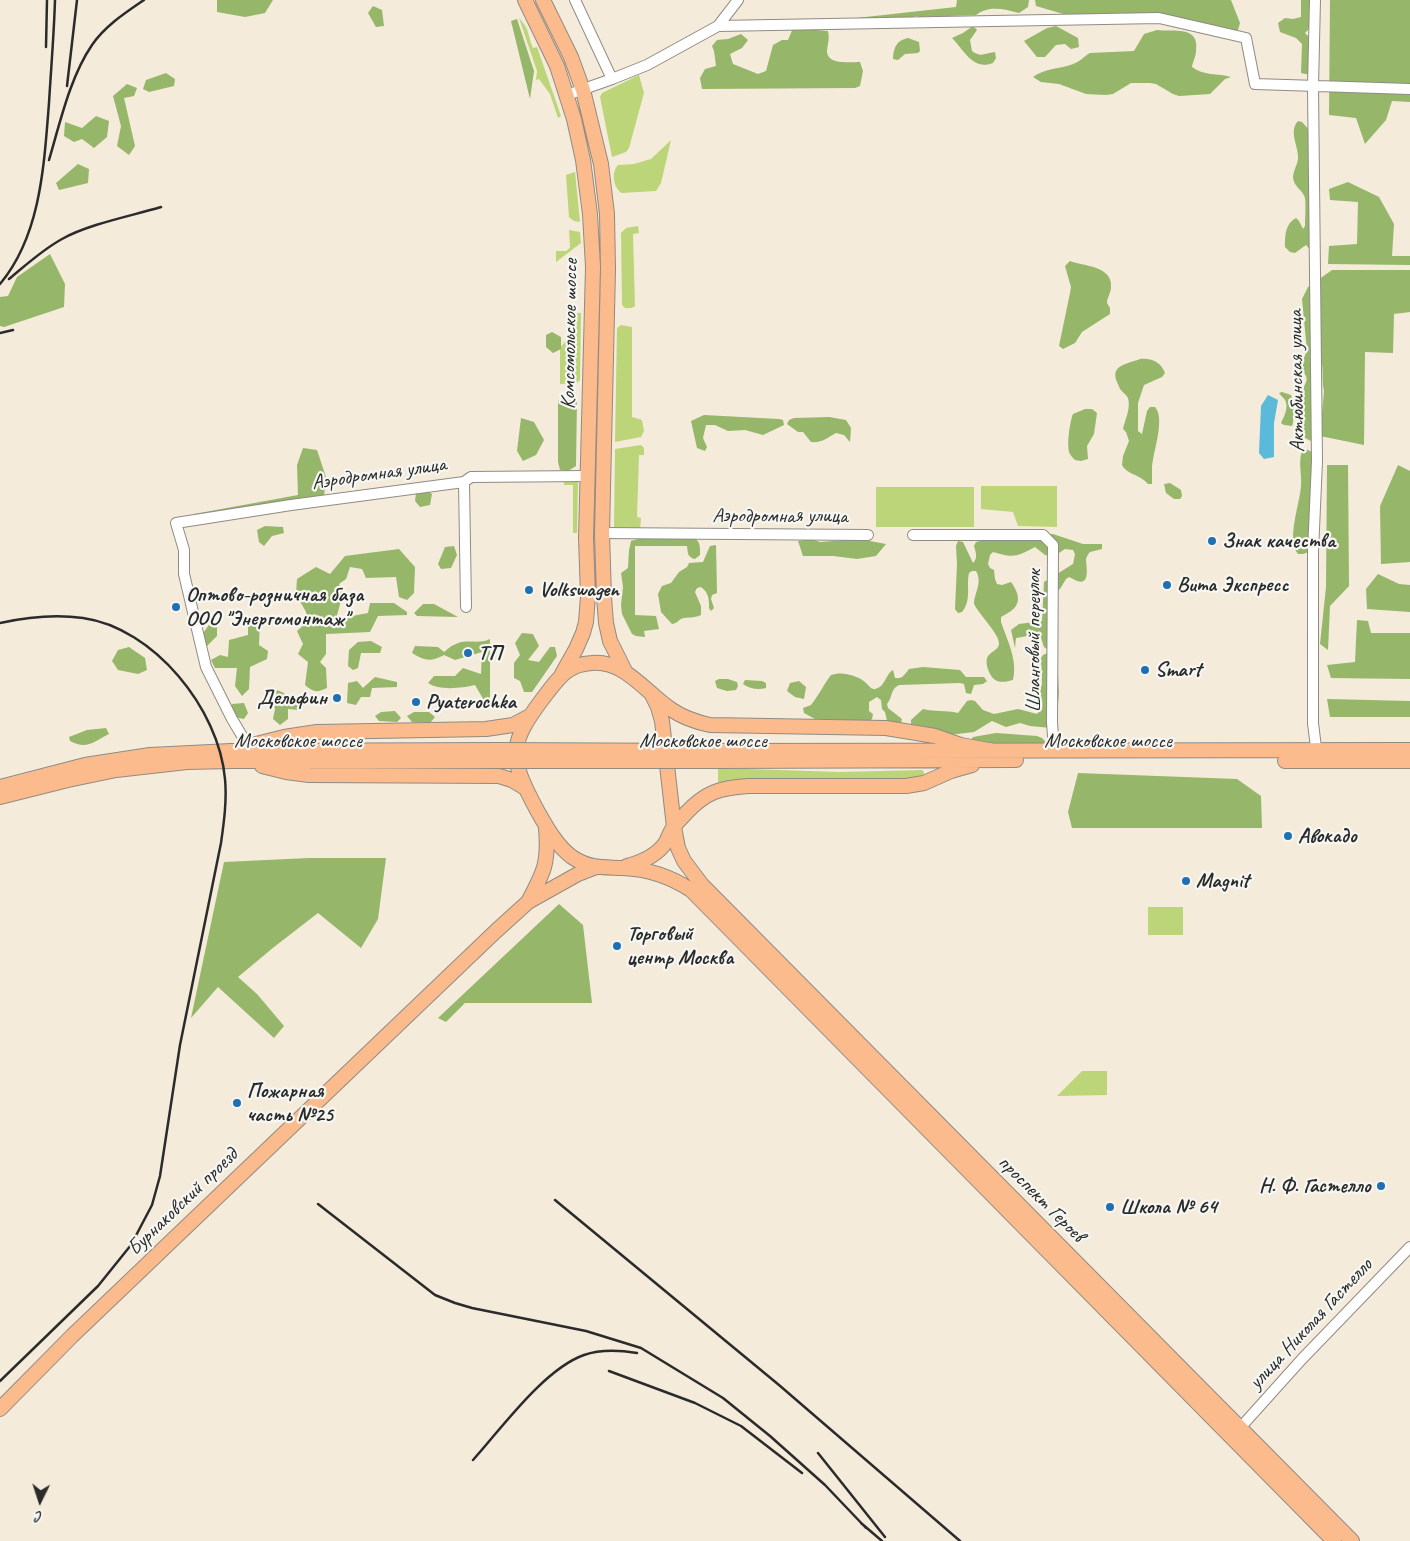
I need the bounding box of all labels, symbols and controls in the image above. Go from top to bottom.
street label: Комсомольское шоссе [556,259,584,409]
street label: Актюбинская улица [1283,309,1311,453]
street label: Аэродромная улица [310,452,448,496]
street label: Аэродромная улица [712,503,848,529]
place label: Знак качества [1222,528,1335,554]
marker: Знак качества [1206,535,1218,547]
street label: Шланговый переулок [1021,569,1047,713]
place label: Вита Экспресс [1177,572,1289,598]
place label: Volkswagen [539,577,619,603]
marker: Вита Экспресс [1161,579,1173,591]
place label: Оптово-розничная база ООО "Энергомонтаж" [186,582,363,632]
marker: Volkswagen [523,584,535,596]
marker: Оптово-розничная база ООО "Энергомонтаж" [170,601,182,613]
place label: ТП [478,640,502,666]
marker: ТП [462,647,474,659]
place label: Smart [1155,657,1201,683]
marker: Smart [1139,664,1151,676]
place label: Дельфин [257,685,327,711]
place label: Pyaterochka [426,689,516,715]
marker: Дельфин [331,692,343,704]
marker: Pyaterochka [410,696,422,708]
street label: Московское шоссе [234,728,362,754]
street label: Московское шоссе [639,728,767,754]
street label: Московское шоссе [1044,728,1172,754]
place label: Авокадо [1298,823,1357,849]
marker: Авокадо [1282,830,1294,842]
place label: Magnit [1196,868,1249,894]
marker: Magnit [1180,875,1192,887]
place label: Торговый центр Москва [627,921,733,971]
marker: Торговый центр Москва [611,940,623,952]
place label: Пожарная часть №25 [247,1078,333,1128]
marker: Пожарная часть №25 [231,1097,243,1109]
street label: Бурнаковский проезд [123,1143,243,1261]
street label: проспект Героев [992,1150,1090,1248]
place label: Н. Ф. Гастелло [1259,1173,1371,1199]
marker: Н. Ф. Гастелло [1375,1180,1387,1192]
place label: Школа № 64 [1120,1194,1217,1220]
marker: Школа № 64 [1104,1201,1116,1213]
street label: улица Николая Гастелло [1244,1253,1378,1395]
north arrow [15,1476,65,1526]
text: С [35,1508,43,1525]

